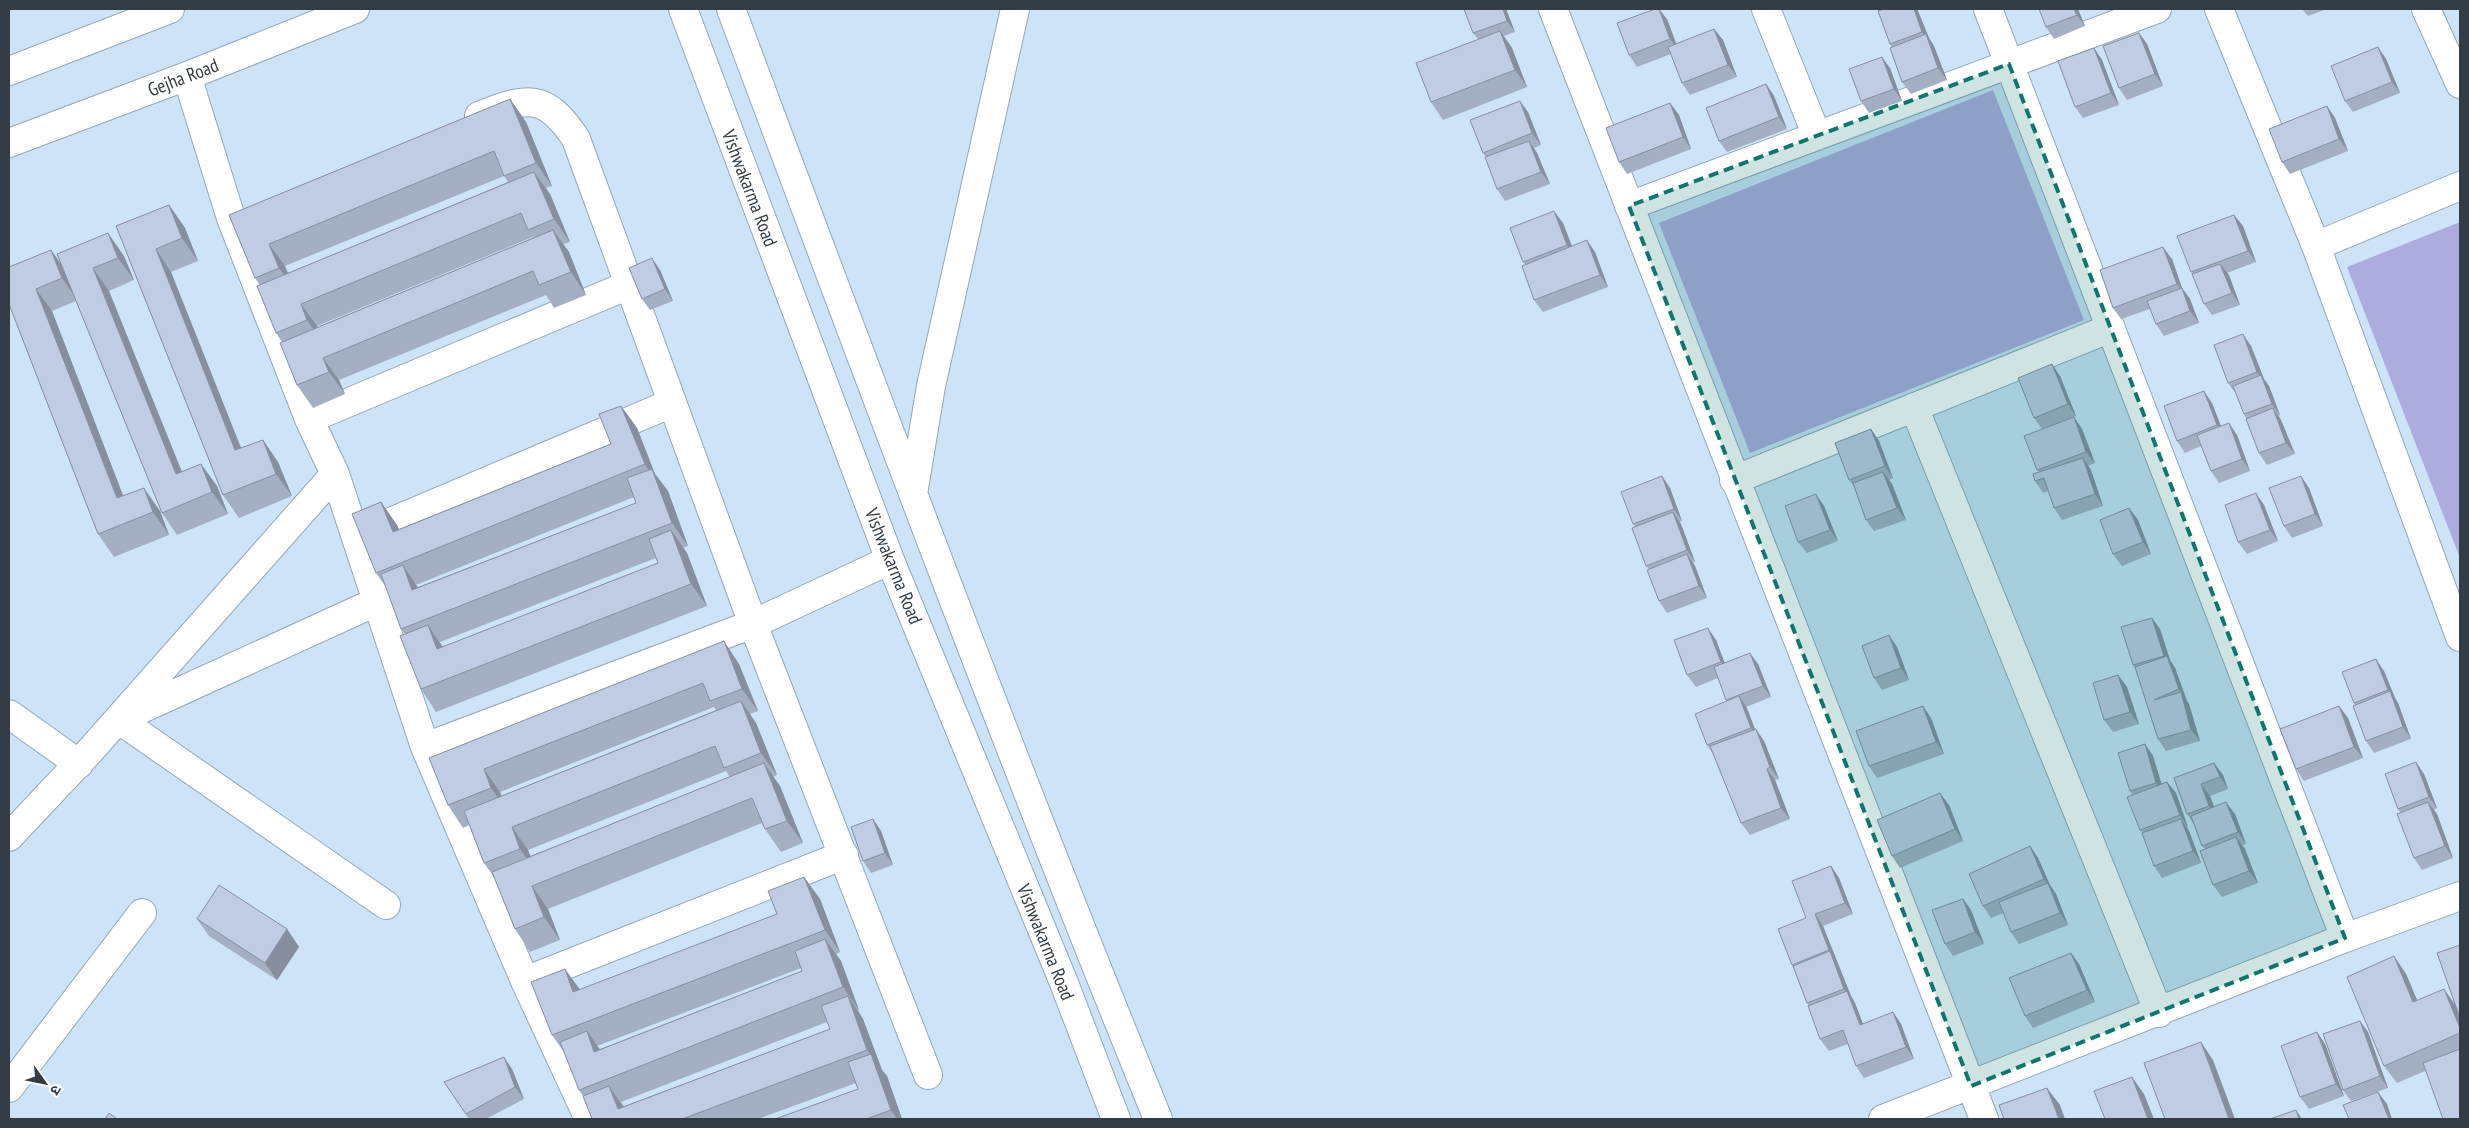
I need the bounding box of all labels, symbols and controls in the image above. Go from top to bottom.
street label: Gejha Road [144,53,222,101]
street label: Vishwakarma Road [716,125,783,250]
street label: Vishwakarma Road [859,504,928,628]
street label: Vishwakarma Road [1011,880,1080,1004]
north arrow [20,1058,70,1108]
text: उ [46,1082,66,1099]

